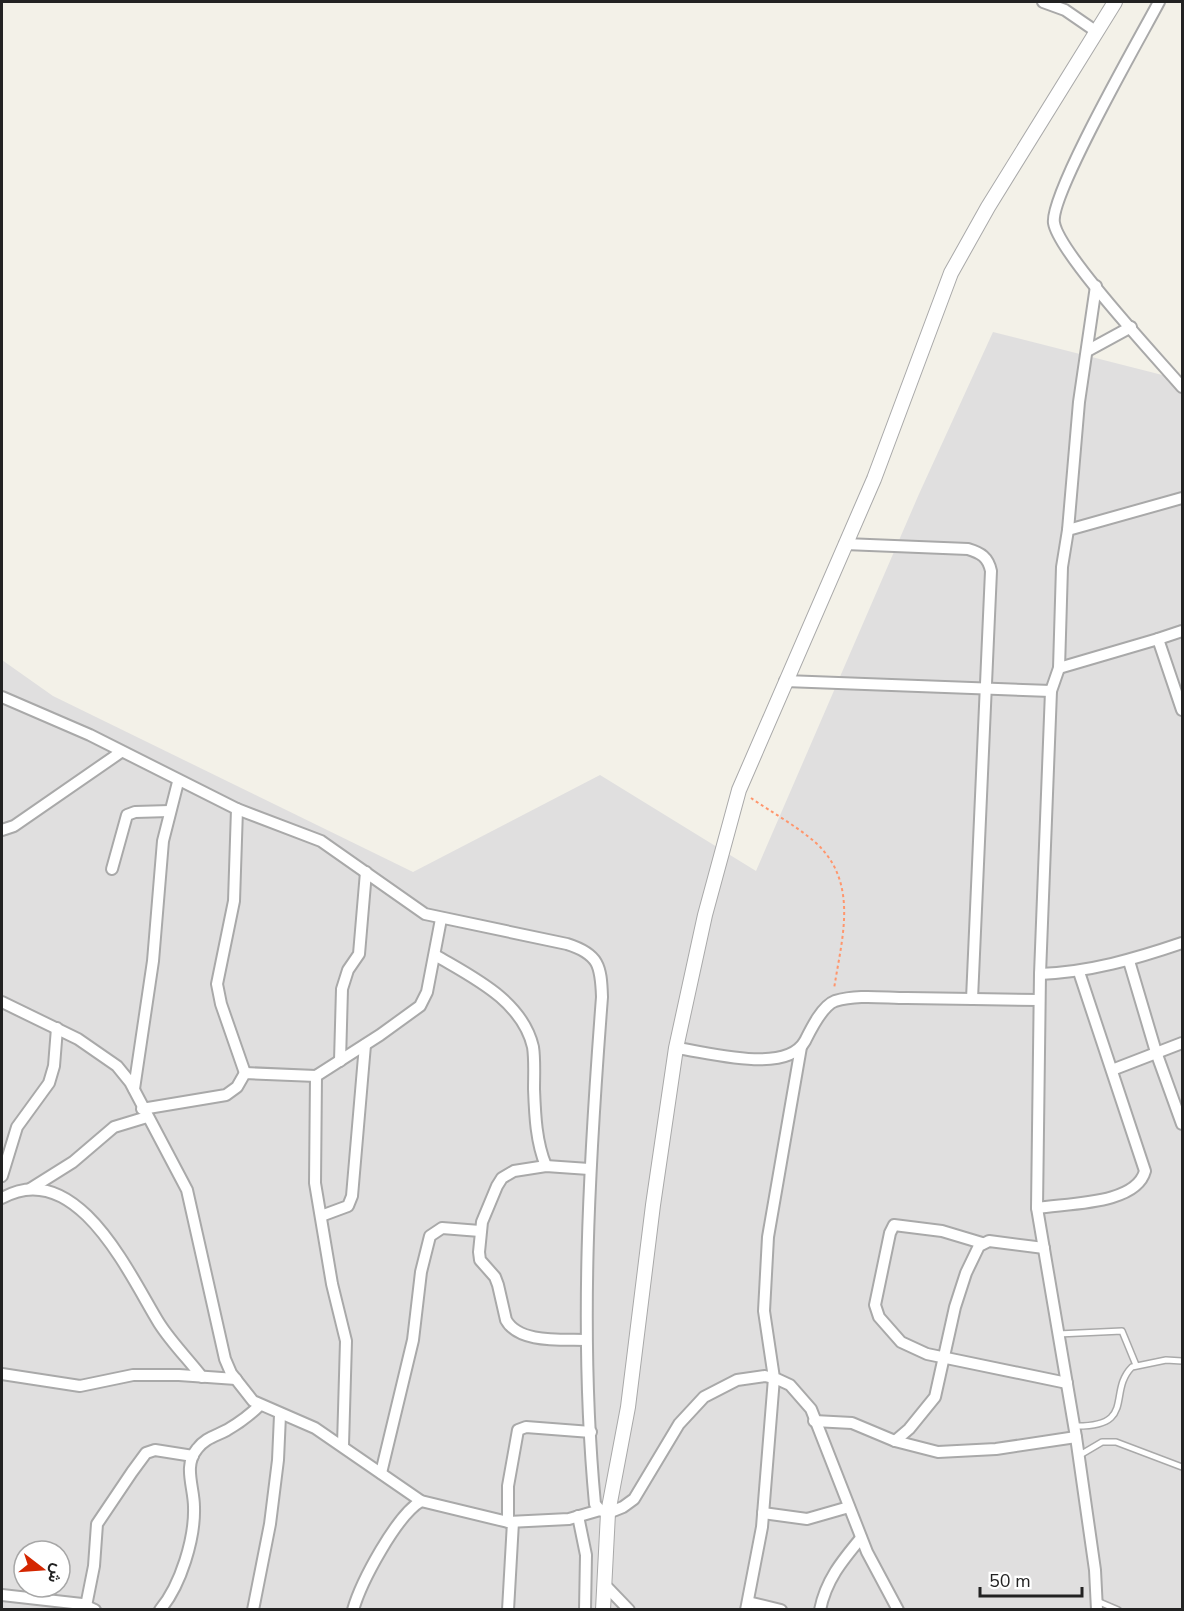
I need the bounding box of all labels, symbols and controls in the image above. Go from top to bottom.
north arrow [12,1539,72,1599]
scale bar [980,1560,1082,1598]
text: ش [42,1561,69,1586]
text: 50 m [989,1569,1031,1593]

